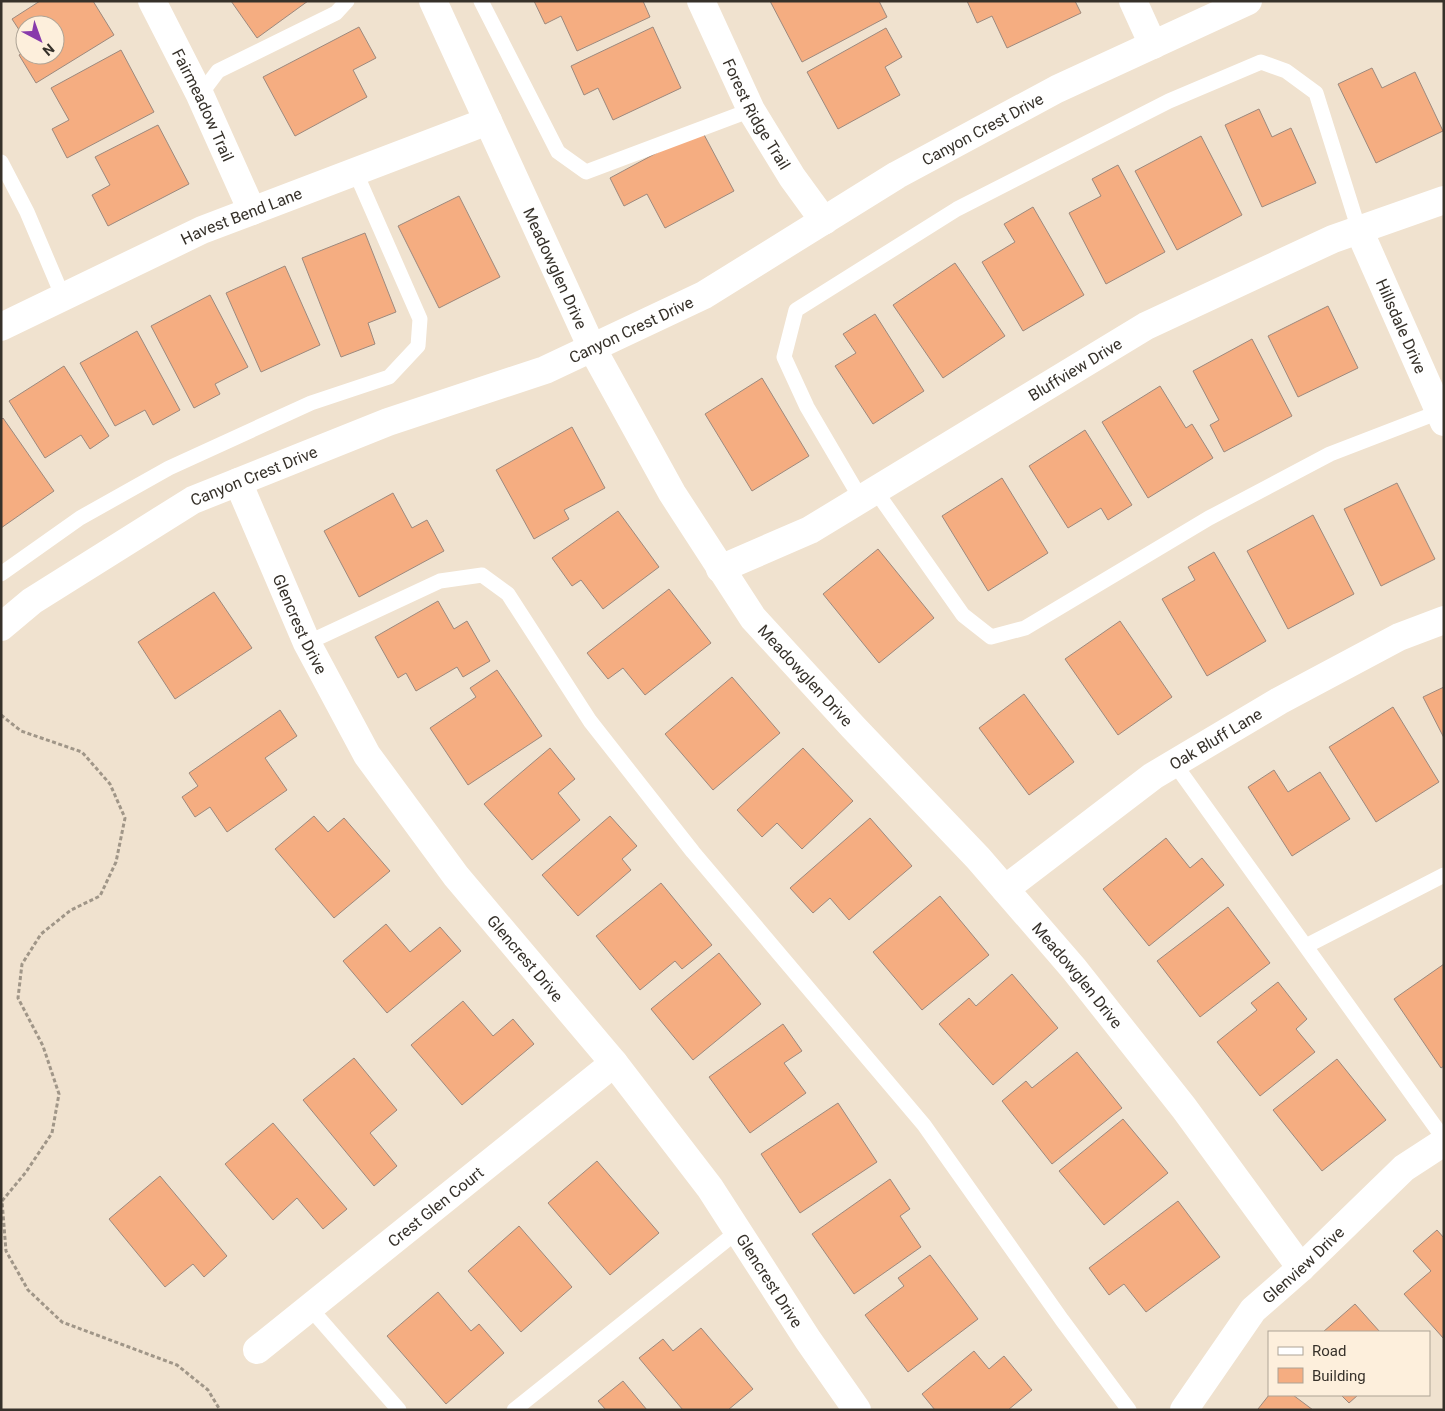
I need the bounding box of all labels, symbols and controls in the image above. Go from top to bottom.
north arrow [15,15,65,65]
text: N [40,41,58,59]
street label: Fairmeadow Trail [168,46,237,164]
street label: Forest Ridge Trail [719,56,794,173]
street label: Canyon Crest Drive [919,89,1047,170]
street label: Havest Bend Lane [178,184,305,249]
street label: Meadowglen Drive [519,205,591,332]
street label: Hillsdale Drive [1372,276,1430,376]
street label: Canyon Crest Drive [566,293,696,367]
street label: Bluffview Drive [1025,334,1125,405]
street label: Canyon Crest Drive [188,442,320,510]
street label: Glencrest Drive [269,571,331,677]
street label: Meadowglen Drive [754,621,857,730]
street label: Oak Bluff Lane [1166,704,1265,774]
street label: Glencrest Drive [483,911,567,1006]
street label: Meadowglen Drive [1028,919,1126,1032]
street label: Crest Glen Court [384,1163,487,1251]
street label: Glenview Drive [1259,1223,1348,1307]
street label: Glencrest Drive [732,1230,806,1331]
legend [1268,1331,1430,1396]
text: Road [1312,1342,1346,1360]
text: Building [1312,1367,1366,1385]

